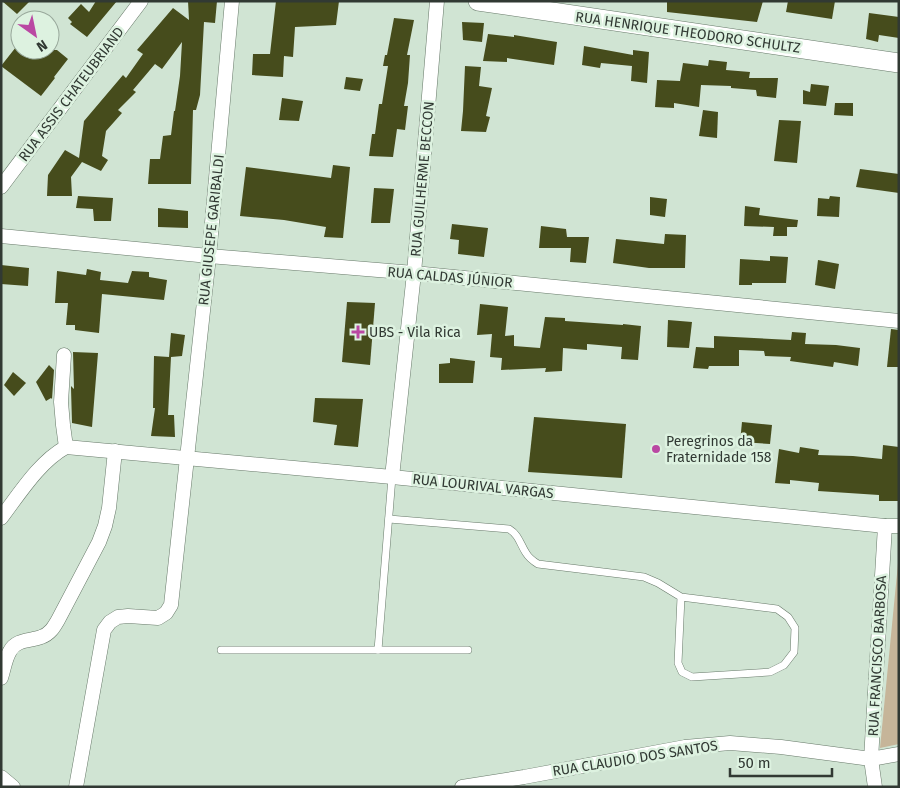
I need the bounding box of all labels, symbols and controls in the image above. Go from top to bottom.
street label: RUA HENRIQUE THEODORO SCHULTZ [574,8,802,57]
north arrow [10,10,60,60]
street label: RUA ASSIS CHATEUBRIAND [15,23,127,165]
street label: RUA GUILHERME BECCON [407,100,438,258]
street label: RUA GIUSEPE GARIBALDI [195,154,228,306]
street label: RUA CALDAS JÚNIOR [387,263,514,291]
place label: UBS - Vila Rica [369,324,461,341]
marker: UBS - Vila Rica [351,325,365,339]
place label: Peregrinos da Fraternidade 158 [666,433,772,466]
marker: Peregrinos da Fraternidade 158 [650,443,662,455]
street label: RUA LOURIVAL VARGAS [412,471,555,502]
street label: RUA FRANCISCO BARBOSA [865,575,890,737]
street label: RUA CLAUDIO DOS SANTOS [551,737,719,780]
scale bar [730,746,832,778]
text: 50 m [738,754,771,772]

